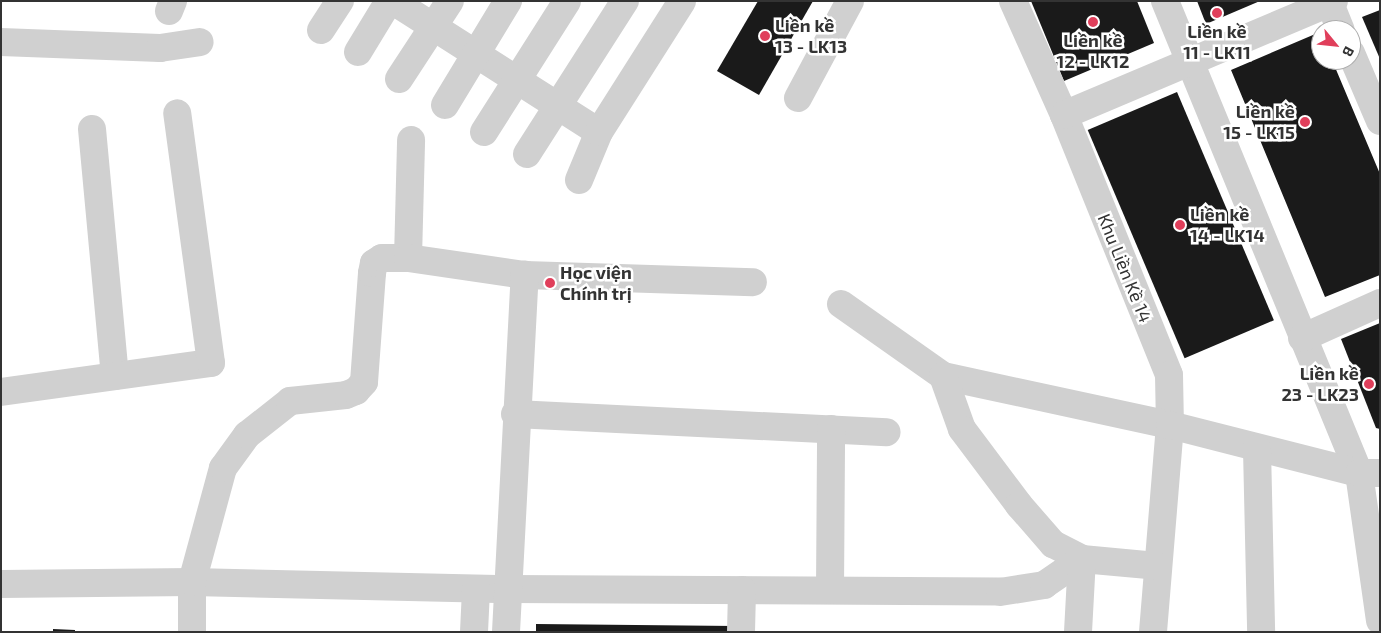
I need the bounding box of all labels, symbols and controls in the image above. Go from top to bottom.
marker: Liền kề 11 - LK11 [1211,7,1223,19]
place label: Liền kề 13 - LK13 [775,15,847,58]
marker: Liền kề 12 - LK12 [1087,16,1099,28]
north arrow [1311,20,1361,70]
place label: Liền kề 11 - LK11 [1183,21,1251,64]
marker: Liền kề 13 - LK13 [759,30,771,42]
place label: Liền kề 12 - LK12 [1057,30,1129,72]
text: B [1339,44,1358,60]
place label: Liền kề 15 - LK15 [1223,101,1295,144]
marker: Liền kề 15 - LK15 [1299,116,1311,128]
place label: Liền kề 14 - LK14 [1190,204,1265,246]
street label: Khu Liền Kề 14 [1093,210,1157,326]
marker: Liền kề 14 - LK14 [1174,219,1186,231]
place label: Học viện Chính trị [560,262,632,304]
marker: Học viện Chính trị [544,277,556,289]
place label: Liền kề 23 - LK23 [1281,363,1359,406]
marker: Liền kề 23 - LK23 [1363,378,1375,390]

